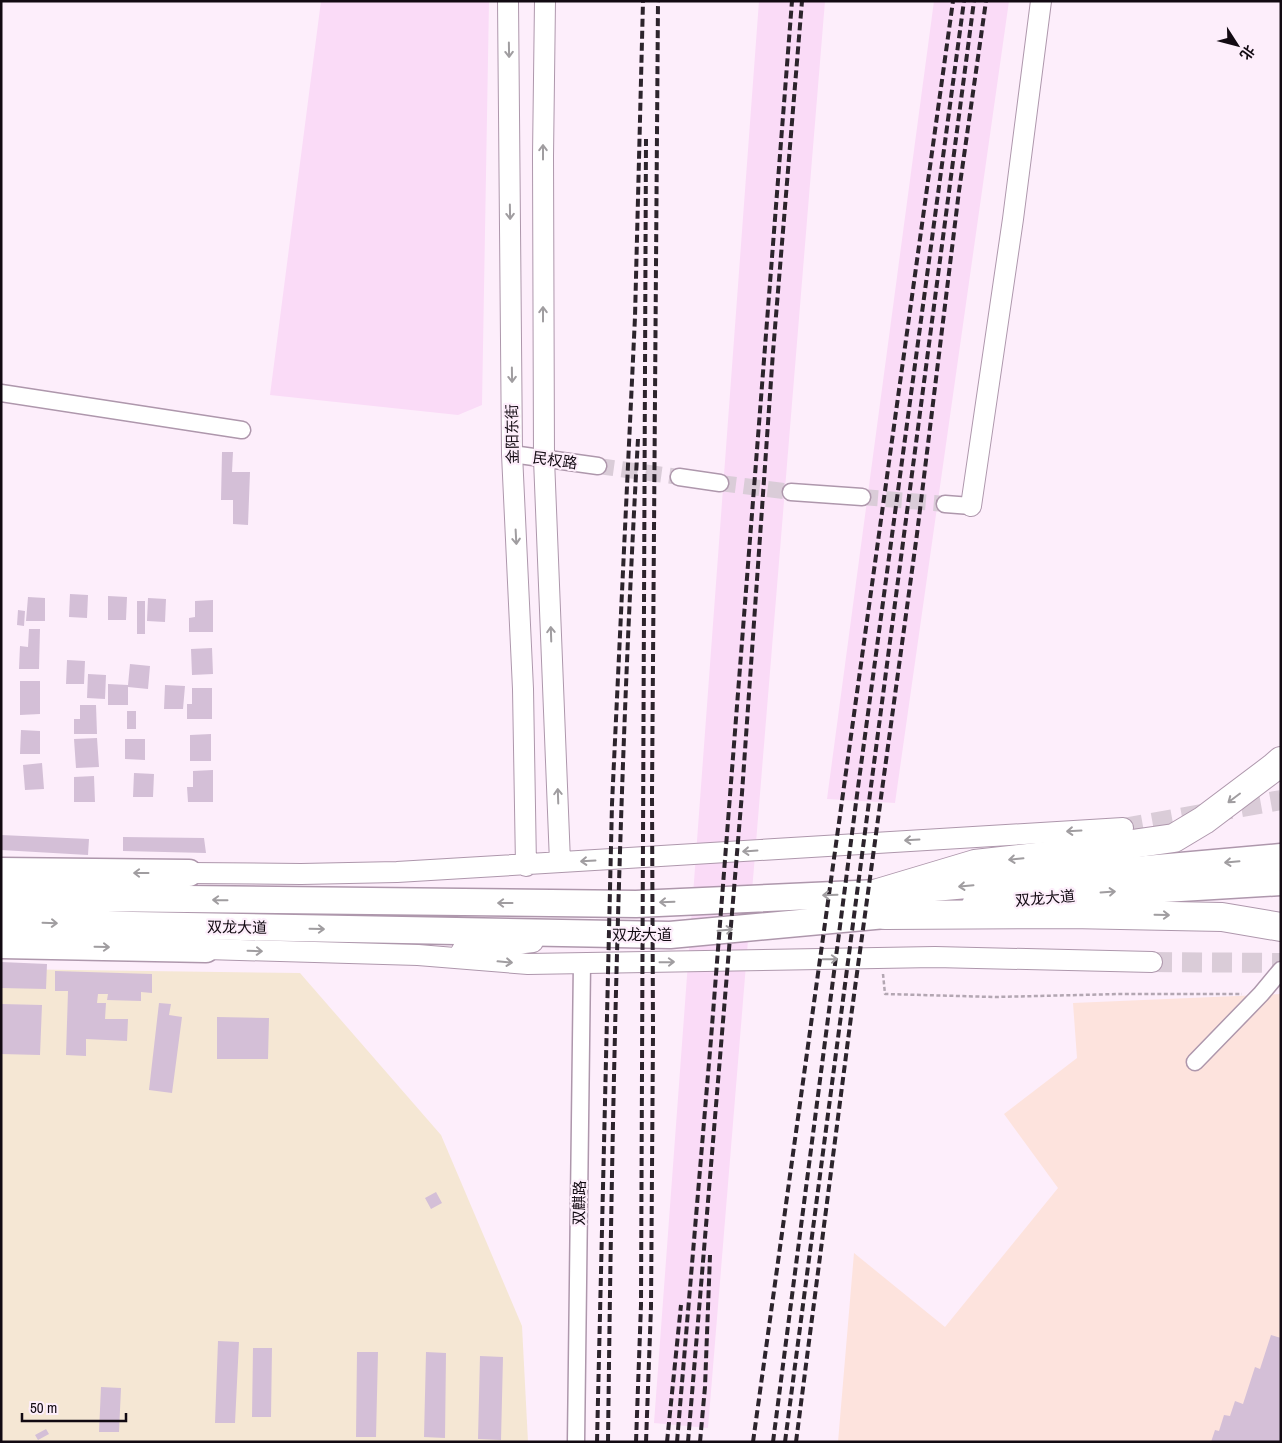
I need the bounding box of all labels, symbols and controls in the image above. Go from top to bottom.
north arrow [1212,20,1262,70]
one-way arrow [504,42,514,58]
text: 北 [1236,42,1259,64]
one-way arrow [538,144,548,160]
one-way arrow [505,204,515,220]
one-way arrow [538,306,548,322]
one-way arrow [507,366,517,383]
street label: 金阳东街 [501,404,523,464]
street label: 民权路 [531,446,579,474]
one-way arrow [512,529,521,545]
one-way arrow [547,626,556,642]
one-way arrow [553,788,562,804]
one-way arrow [1228,792,1241,803]
one-way arrow [1066,826,1082,835]
one-way arrow [904,836,920,845]
one-way arrow [742,846,758,855]
one-way arrow [1008,854,1024,864]
one-way arrow [580,856,596,866]
one-way arrow [1224,857,1240,867]
one-way arrow [133,868,149,878]
one-way arrow [958,882,974,891]
street label: 双龙大道 [1014,885,1076,911]
one-way arrow [1100,888,1116,897]
one-way arrow [822,891,838,900]
one-way arrow [212,895,228,905]
one-way arrow [497,898,514,908]
one-way arrow [660,898,676,907]
one-way arrow [1153,911,1169,920]
street label: 双龙大道 [207,916,267,938]
one-way arrow [42,918,58,927]
one-way arrow [309,924,325,934]
street label: 双龙大道 [612,924,672,945]
one-way arrow [716,926,732,935]
one-way arrow [94,942,110,952]
one-way arrow [246,946,263,956]
one-way arrow [821,954,837,964]
one-way arrow [658,957,675,967]
one-way arrow [496,958,512,967]
street label: 双麒路 [568,1180,590,1226]
scale bar [22,1390,126,1422]
text: 50 m [30,1397,57,1418]

